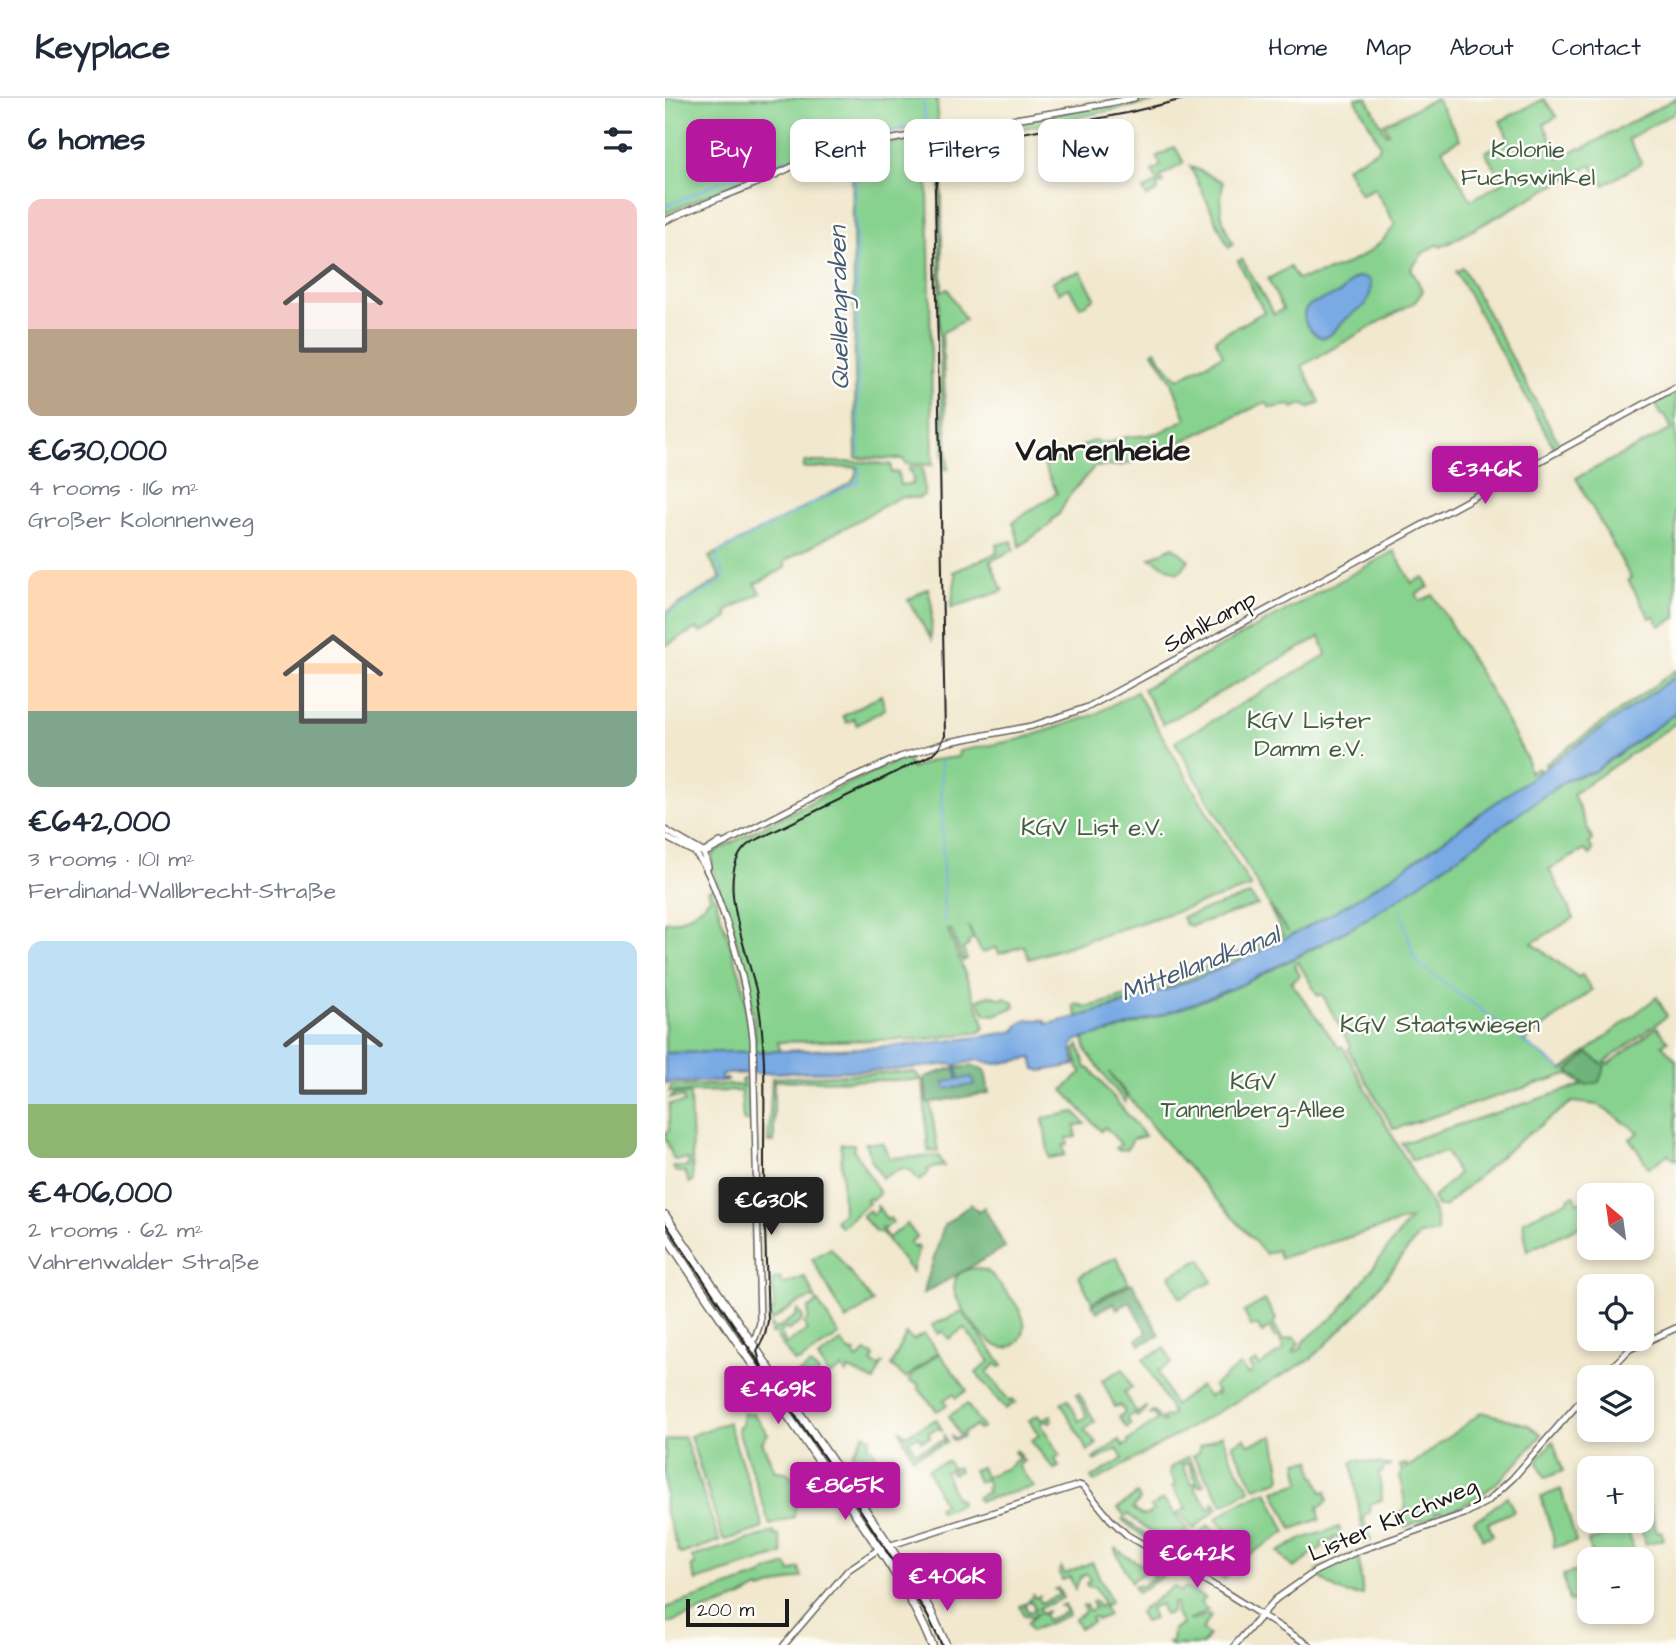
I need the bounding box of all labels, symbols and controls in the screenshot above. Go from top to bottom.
text: Keyplace [35,25,170,71]
text: Home [1268,31,1328,65]
text: Map [1366,31,1411,65]
text: About [1449,31,1514,65]
text: Contact [1552,31,1641,65]
text: 6 homes [28,119,145,161]
chip: Buy [686,119,776,182]
chip: Rent [790,119,890,182]
chip: Filters [904,119,1024,182]
chip: New [1038,119,1134,182]
icon: filters [599,121,637,159]
park label: Kolonie Fuchswinkel [1461,133,1595,195]
water label: Quellengraben [820,224,859,390]
icon: home [270,245,396,371]
district label: Vahrenheide [1015,428,1190,473]
text: €630,000 [28,430,167,472]
pin: €346K [1436,446,1534,506]
text: €346K [1448,453,1522,485]
text: 4 rooms · 116 m² [28,472,199,504]
text: Großer Kolonnenweg [28,504,254,536]
street label: Sahlkamp [1157,582,1263,662]
icon: home [270,616,396,742]
park label: KGV Lister Damm e.V. [1247,704,1371,766]
text: €642,000 [28,801,170,843]
park label: KGV List e.V. [1021,811,1163,845]
text: 3 rooms · 101 m² [28,843,195,875]
text: Ferdinand-Wallbrecht-Straße [28,875,336,907]
water label: Mittellandkanal [1115,916,1287,1011]
icon: home [270,987,396,1113]
park label: KGV Staatswiesen [1340,1008,1540,1042]
park label: KGV Tannenberg-Allee [1161,1065,1345,1128]
text: €406,000 [28,1172,172,1214]
pin: €630K [722,1178,820,1237]
north arrow [1577,1183,1654,1260]
map controls [1577,1183,1654,1624]
text: €630K [735,1184,807,1216]
text: 2 rooms · 62 m² [28,1214,203,1246]
text: Vahrenwalder Straße [28,1246,259,1278]
button: locate [1577,1274,1654,1351]
button: layers [1577,1365,1654,1442]
pin: €469K [729,1366,827,1426]
text: €469K [740,1373,816,1405]
button: + [1577,1456,1654,1533]
pin: €865K [796,1462,894,1522]
text: €865K [806,1469,884,1501]
street label: Lister Kirchweg [1303,1469,1483,1572]
pin: €642K [1148,1530,1246,1590]
text: €642K [1159,1537,1235,1569]
button: − [1577,1547,1654,1624]
pin: €406K [898,1554,996,1613]
text: €406K [909,1560,985,1592]
scale bar [686,1596,789,1628]
text: 200 m [697,1597,754,1624]

